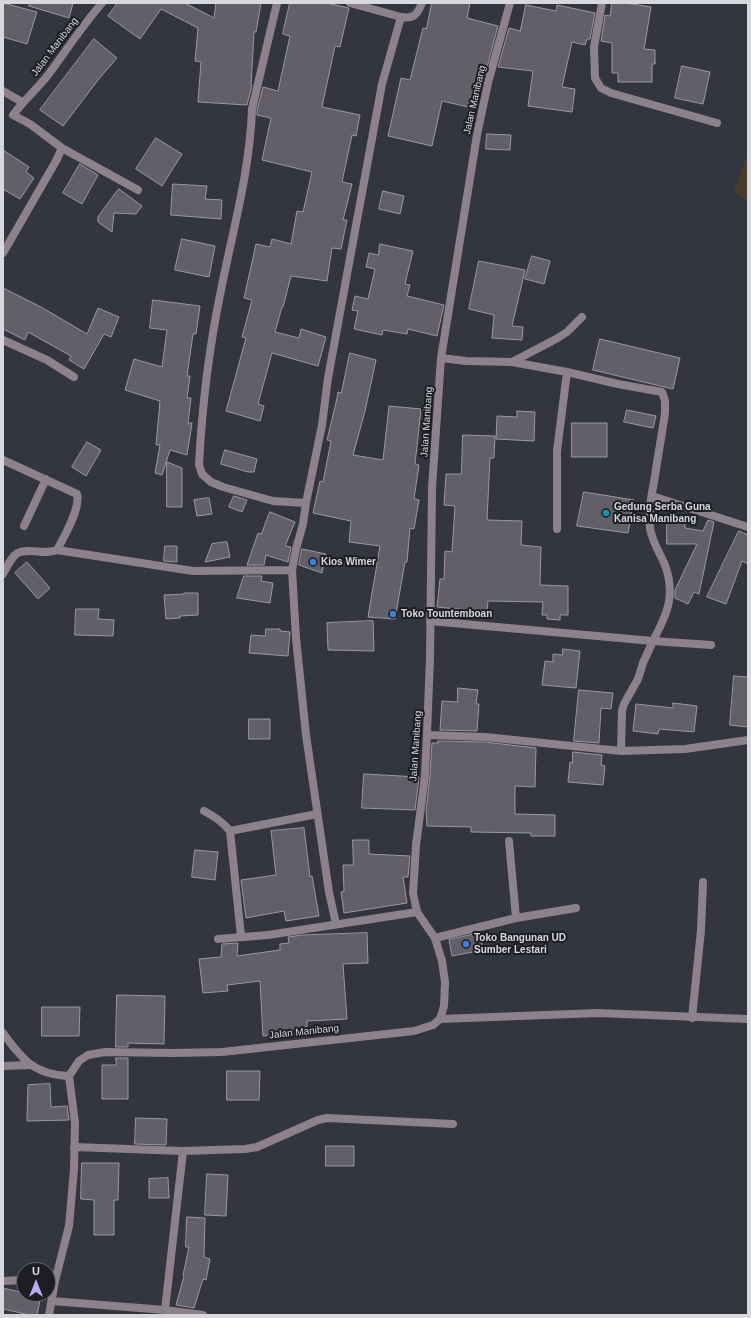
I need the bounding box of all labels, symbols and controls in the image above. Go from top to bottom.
street label: Jalan Manibang [29,15,81,79]
street label: Jalan Manibang [461,64,489,136]
street label: Jalan Manibang [419,386,435,458]
place label: Gedung Serba Guna Kanisa Manibang [614,501,711,524]
marker: Gedung Serba Guna Kanisa Manibang [601,508,611,518]
place label: Kios Wimer [321,556,376,568]
marker: Kios Wimer [308,557,318,567]
place label: Toko Tountemboan [401,608,492,620]
marker: Toko Tountemboan [388,609,398,619]
street label: Jalan Manibang [408,710,424,782]
place label: Toko Bangunan UD Sumber Lestari [474,932,566,956]
marker: Toko Bangunan UD Sumber Lestari [461,939,471,949]
street label: Jalan Manibang [268,1022,340,1042]
north arrow [16,1262,56,1302]
text: U [32,1265,40,1277]

